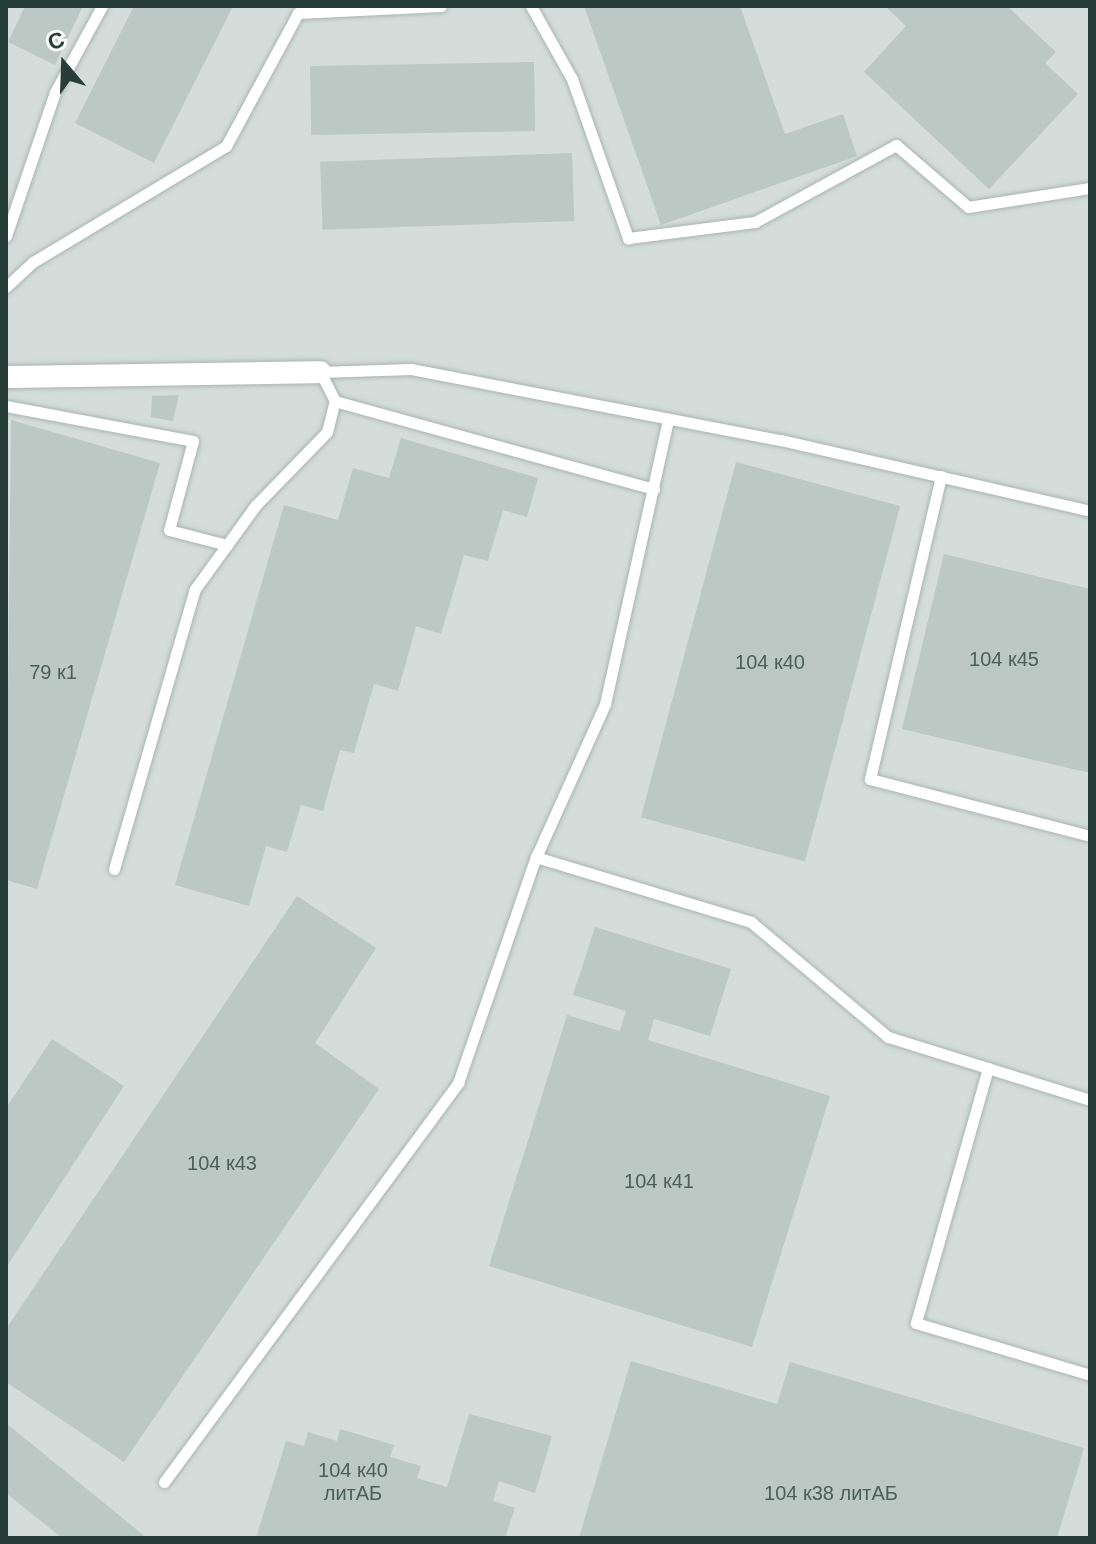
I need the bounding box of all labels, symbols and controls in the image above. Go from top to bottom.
north arrow [24,24,104,104]
text: С [44,26,68,55]
house number: 104 к45 [969,647,1039,671]
house number: 104 к40 [735,650,805,674]
house number: 79 к1 [29,660,77,684]
house number: 104 к43 [187,1151,257,1175]
house number: 104 к41 [624,1169,694,1193]
house number: 104 к40 литАБ [318,1459,388,1506]
house number: 104 к38 литАБ [764,1481,898,1505]

